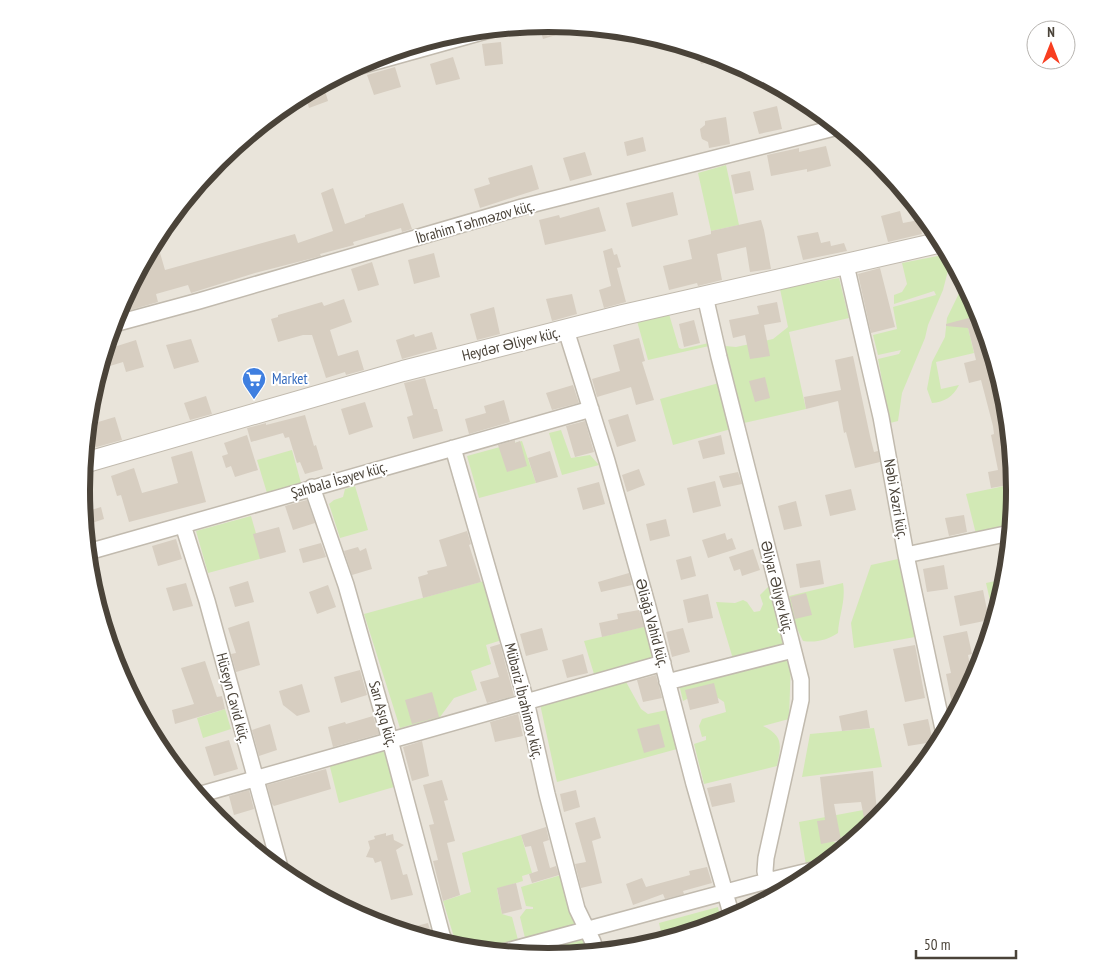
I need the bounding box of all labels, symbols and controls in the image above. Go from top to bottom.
north arrow [1026,20,1076,70]
text: N [1047,23,1055,41]
street label: İbrahim Təhməzov küç. [413,195,537,248]
street label: Heydər Əliyev küç. [460,322,562,365]
supermarket icon: Market [241,366,267,400]
place label: Market [272,369,308,388]
street label: Şahbala İsayev küç. [289,457,389,502]
street label: Nəbi Xəzri küç. [880,457,913,541]
street label: Əliyar Əliyev küç. [757,538,798,636]
street label: Əliağa Vahid küç. [631,576,674,670]
street label: Mübariz İbrahimov küç. [501,641,548,761]
street label: Hüseyn Cavid küç. [212,651,255,745]
street label: Sarı Aşıq küç. [365,679,402,749]
scale bar [916,928,1016,960]
text: 50 m [924,935,950,954]

